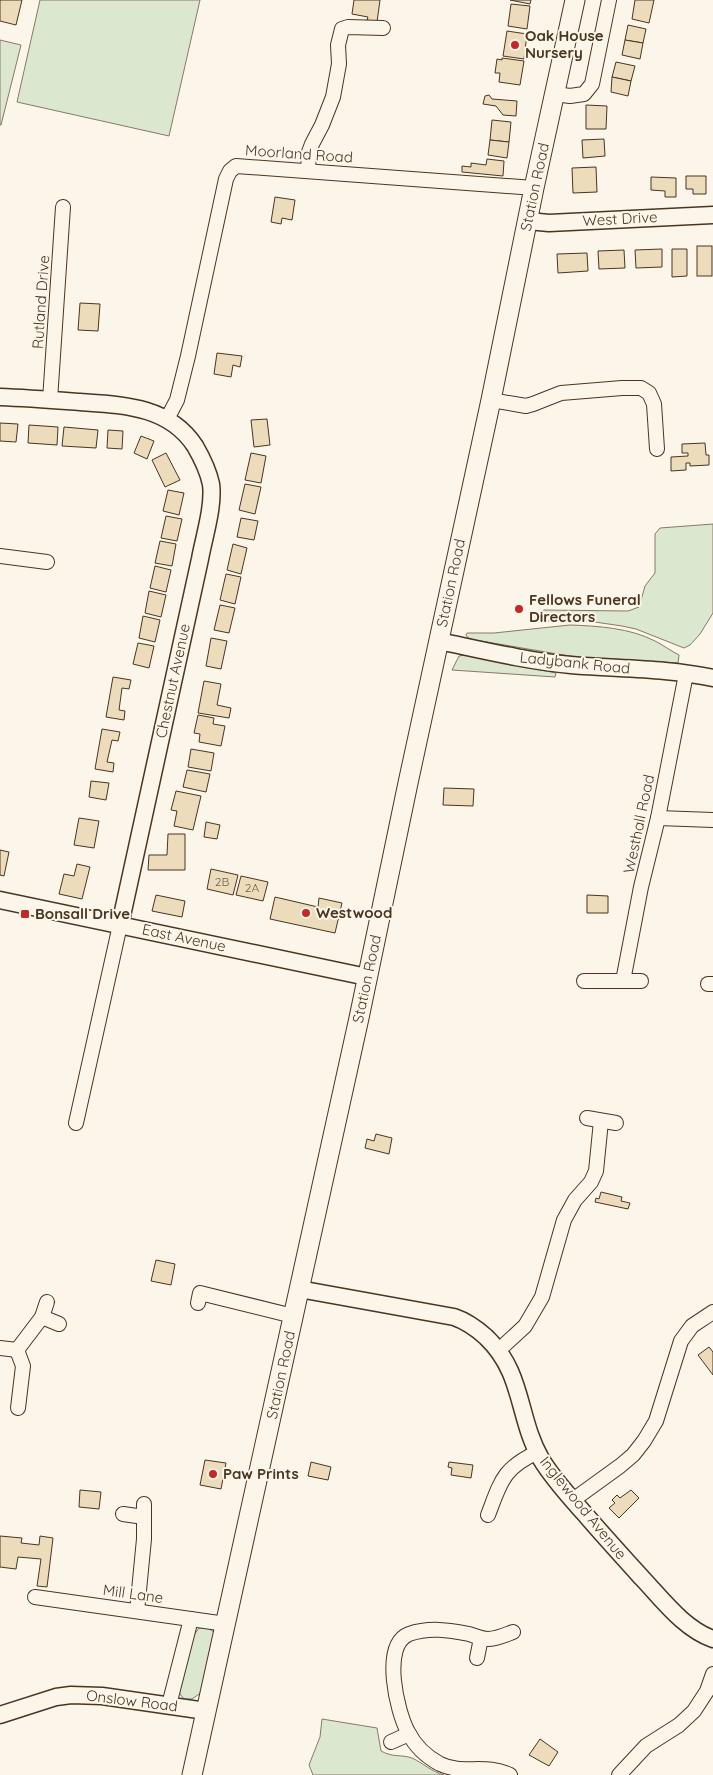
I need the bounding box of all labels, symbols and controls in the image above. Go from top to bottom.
place label: Oak House Nursery [525,26,604,62]
marker: Oak House Nursery [509,39,521,51]
street label: Moorland Road [245,140,354,167]
street label: Station Road [516,141,553,233]
street label: West Drive [582,207,658,230]
street label: Rutland Drive [28,254,53,350]
street label: Station Road [432,537,469,629]
place label: Fellows Funeral Directors [529,590,641,626]
marker: Fellows Funeral Directors [513,603,525,615]
street label: Chestnut Avenue [151,622,194,740]
street label: Ladybank Road [519,647,631,678]
street label: Westhall Road [619,773,658,875]
house number: 2B [215,874,229,889]
house number: 2A [245,880,259,895]
place label: Westwood [316,903,392,922]
place label: Bonsall Drive [35,904,130,923]
marker: Westwood [300,907,312,919]
marker: Bonsall Drive [19,908,31,920]
street label: East Avenue [140,919,228,956]
street label: Station Road [348,933,385,1025]
street label: Station Road [262,1329,299,1421]
street label: Inglewood Avenue [536,1452,631,1563]
place label: Paw Prints [223,1464,299,1483]
marker: Paw Prints [207,1468,219,1480]
street label: Mill Lane [102,1580,165,1607]
street label: Onslow Road [85,1685,179,1716]

